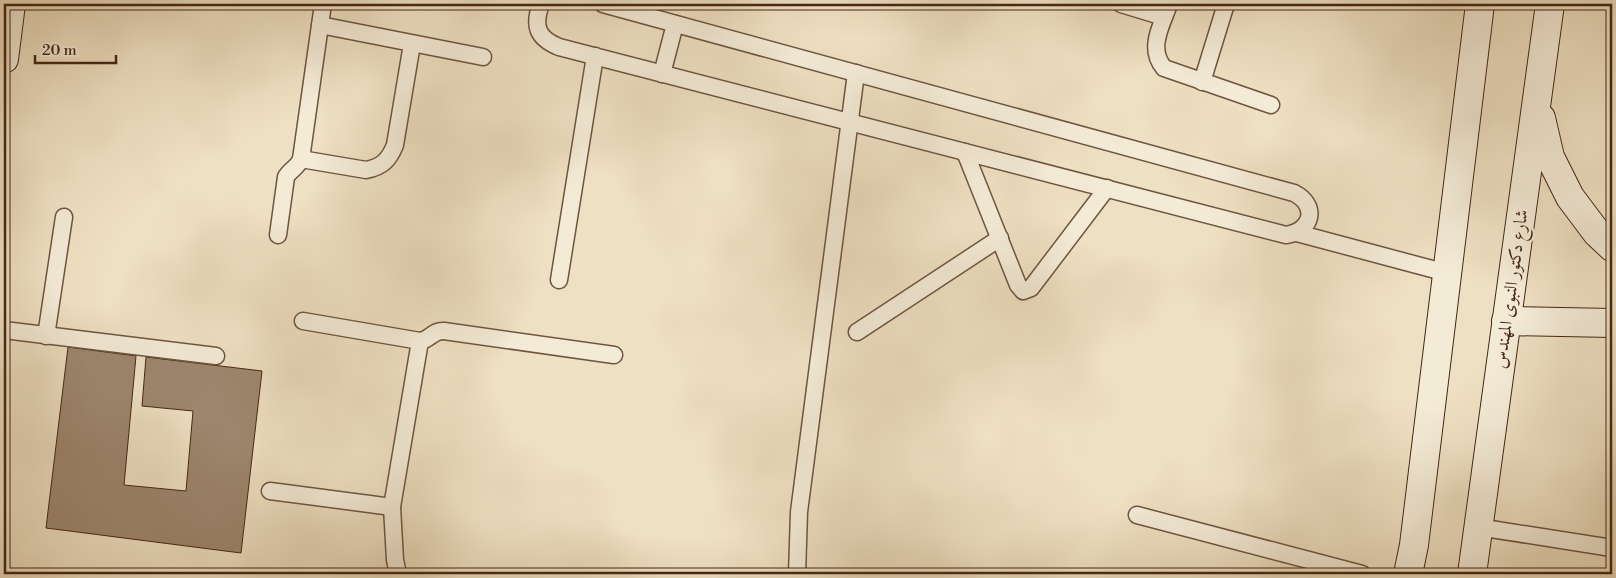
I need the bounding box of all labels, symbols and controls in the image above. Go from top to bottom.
scale bar [35,32,116,64]
text: 20 m [42,41,77,60]
street label: شارع دكتور النبوى المهندس [1488,208,1537,370]

